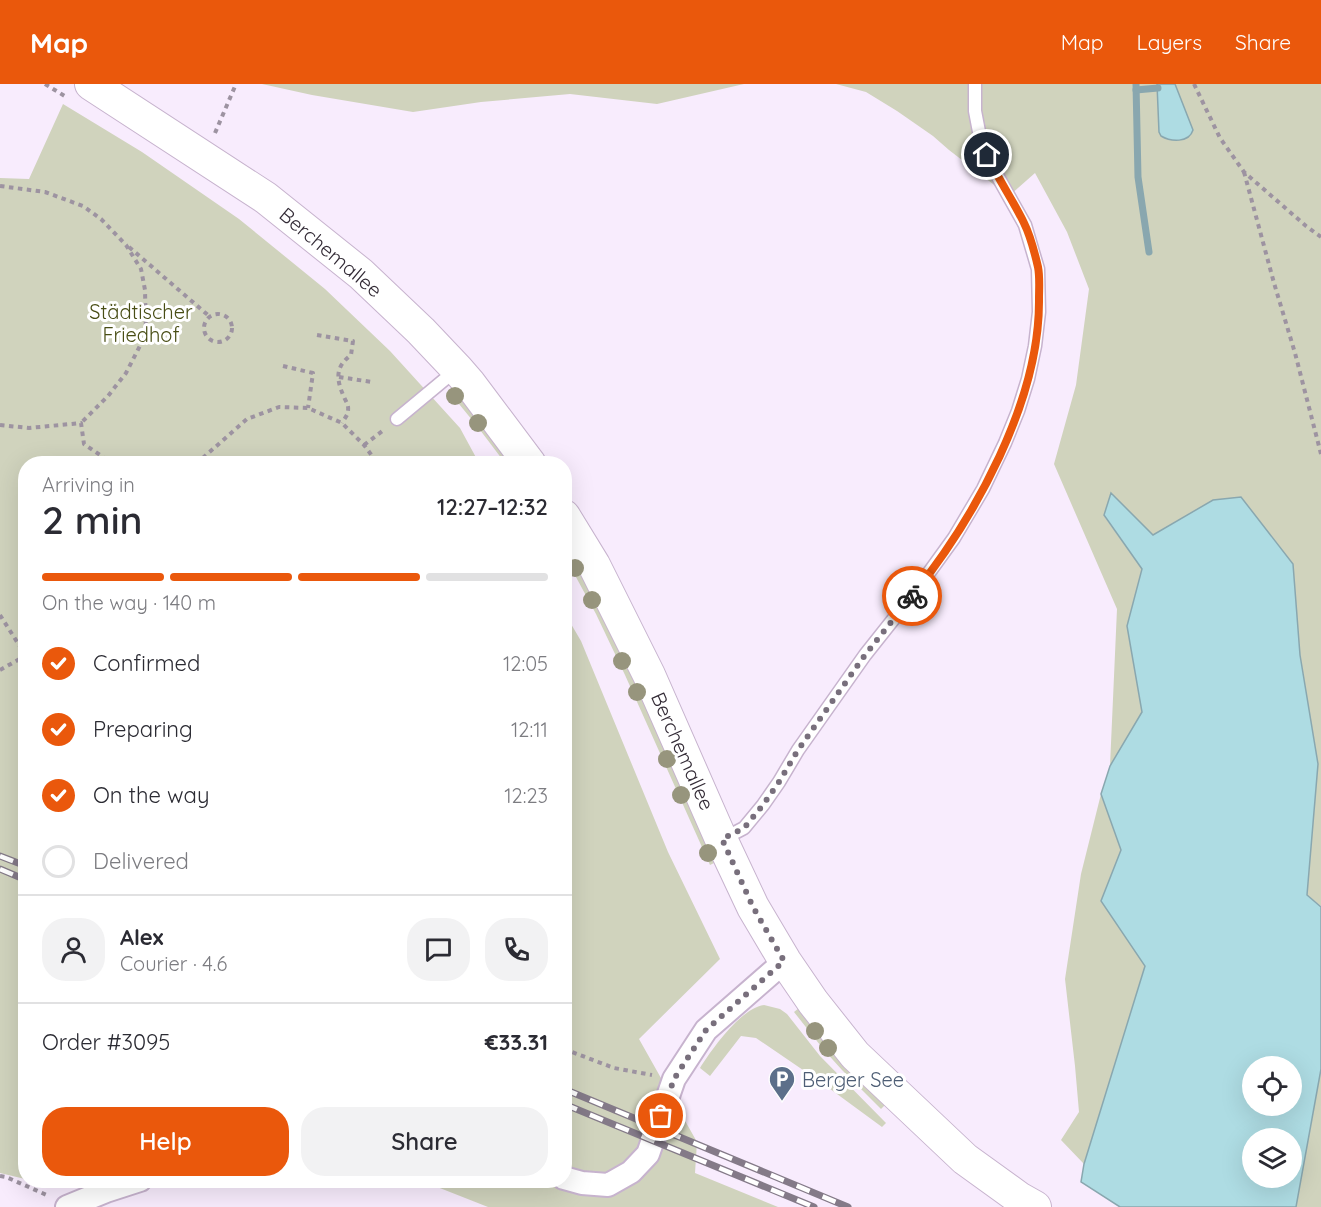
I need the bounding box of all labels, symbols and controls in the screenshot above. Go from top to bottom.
text: Map [30,25,88,60]
text: Map [1061,29,1104,55]
text: Layers [1137,29,1202,55]
text: Share [1235,29,1291,55]
pin [961,129,1012,180]
icon: home [970,138,1003,171]
street label: Berchemallee [274,202,388,302]
park label: Städtischer Friedhof [89,299,193,347]
text: Arriving in [42,472,135,497]
text: 12:27–12:32 [437,493,548,521]
text: 2 min [42,495,143,544]
courier [882,566,942,626]
icon: bike [896,580,929,613]
text: On the way · 140 m [42,590,216,615]
icon: check [42,647,75,680]
text: Confirmed [93,649,200,677]
text: 12:05 [503,651,548,676]
street label: Berchemallee [646,688,720,814]
icon: check [42,713,75,746]
text: Preparing [93,715,193,743]
text: 12:11 [511,717,548,742]
icon: check [42,779,75,812]
text: On the way [93,781,209,809]
text: 12:23 [504,783,548,808]
text: Delivered [93,847,189,875]
button: person [42,918,105,981]
button: chat [407,918,470,981]
button: phone [485,918,548,981]
text: Alex [120,923,163,951]
text: Courier · 4.6 [120,951,227,976]
text: Order #3095 [42,1028,170,1056]
text: €33.31 [485,1028,548,1056]
map controls [1242,1056,1302,1188]
button: locate [1242,1056,1302,1116]
parking icon: Berger See [767,1064,797,1102]
place label: Berger See [802,1067,904,1092]
pin [635,1090,686,1141]
icon: bag [644,1099,677,1132]
button: Help [42,1107,289,1176]
button: Share [301,1107,548,1176]
button: layers [1242,1128,1302,1188]

